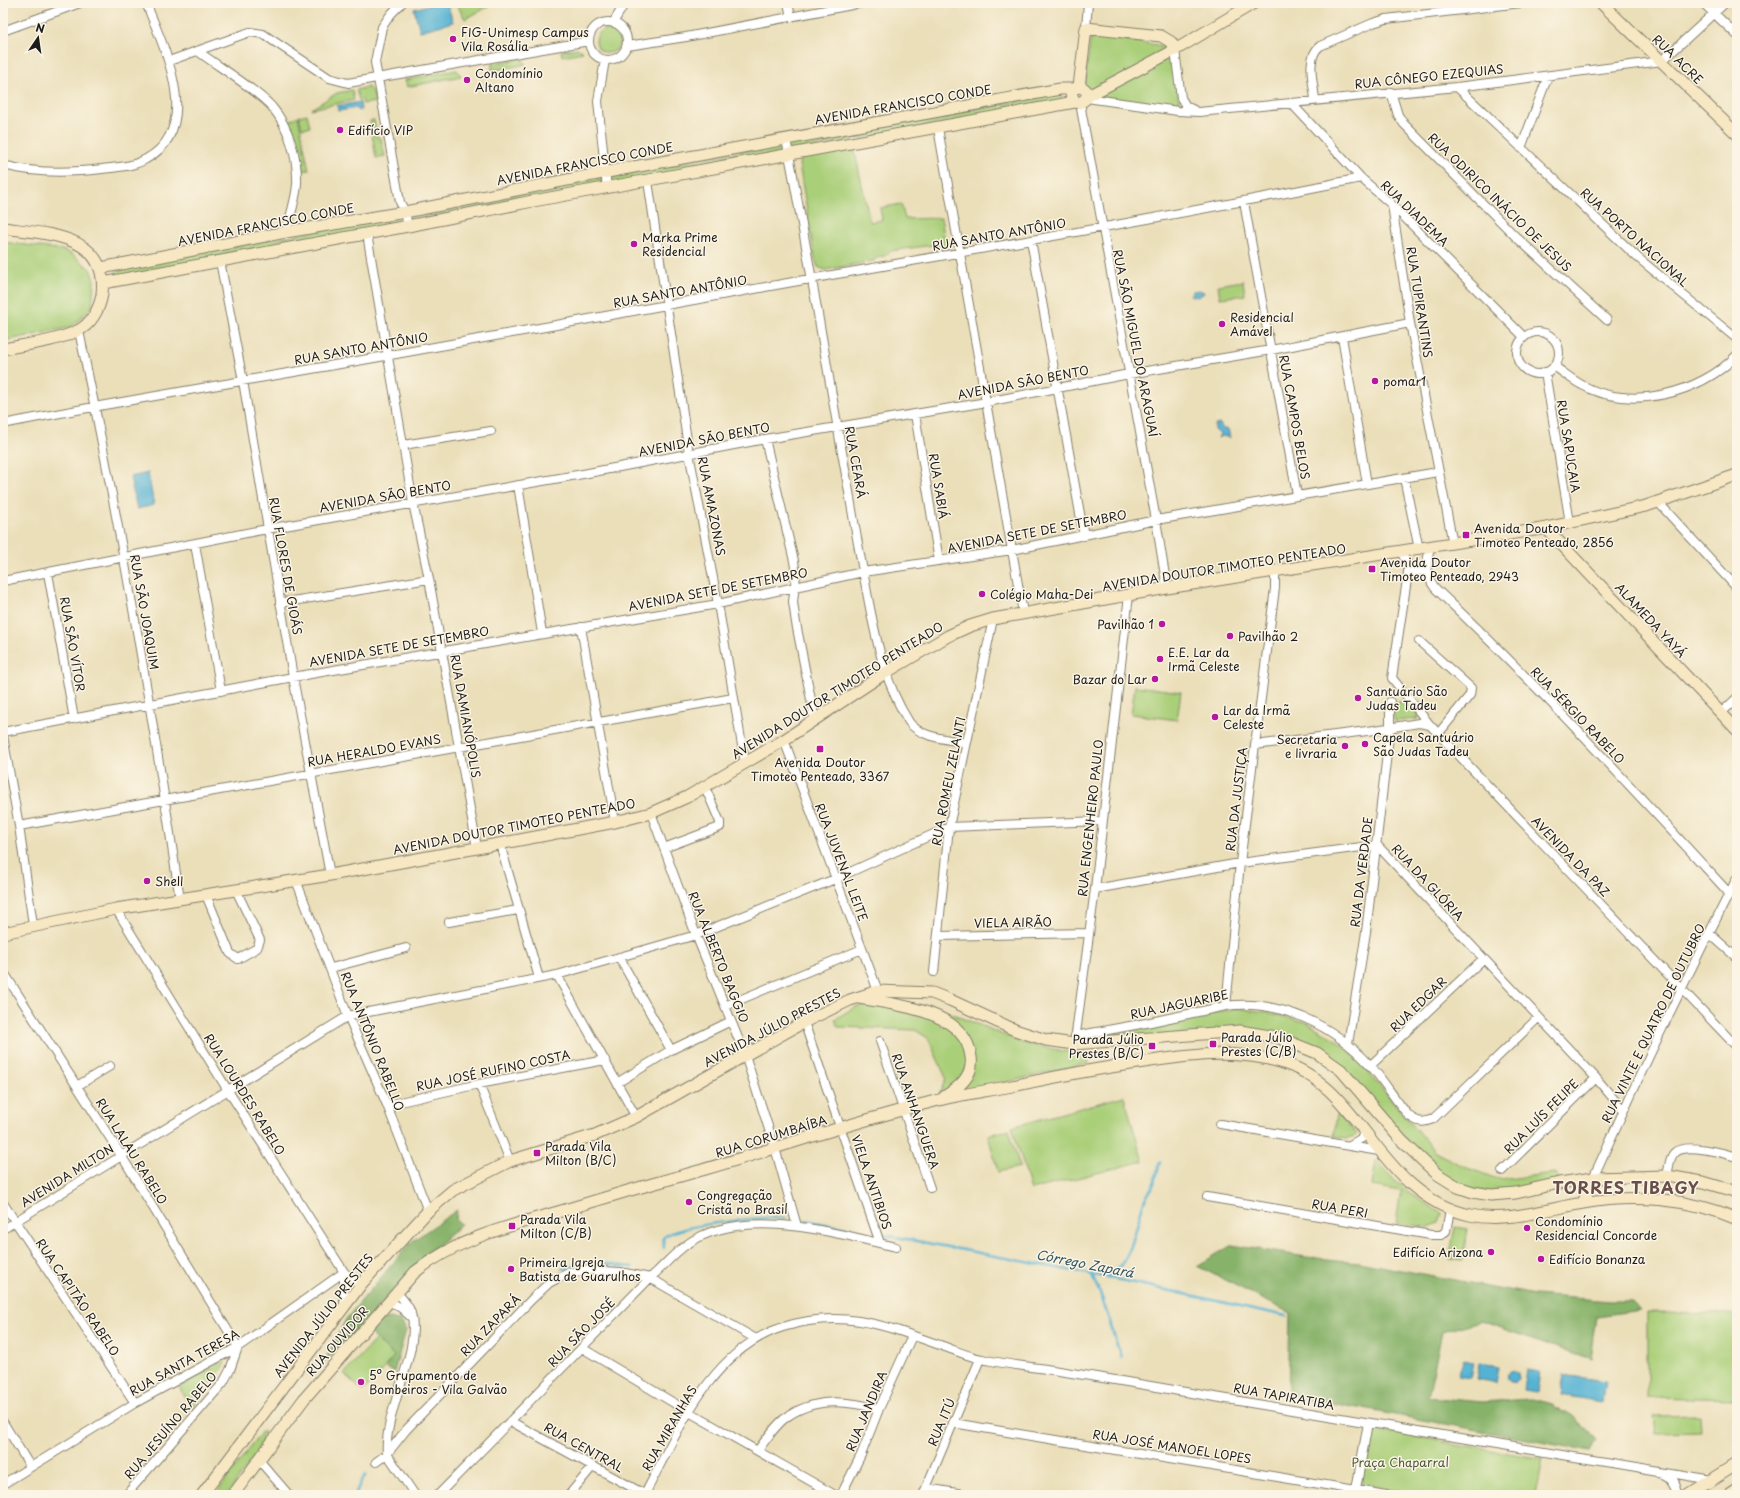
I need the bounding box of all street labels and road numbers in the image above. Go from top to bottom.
street label: RUA ACRE [1649,30,1707,88]
street label: RUA CÔNEGO EZEQUIAS [1353,59,1505,93]
street label: AVENIDA FRANCISCO CONDE [813,80,993,128]
street label: RUA ODIRICO INÁCIO DE JESUS [1424,128,1576,276]
street label: AVENIDA FRANCISCO CONDE [495,137,675,189]
street label: RUA DIADEMA [1377,176,1453,250]
street label: RUA PORTO NACIONAL [1577,183,1693,291]
street label: AVENIDA FRANCISCO CONDE [176,198,356,250]
street label: RUA SANTO ANTÔNIO [931,213,1067,255]
street label: RUA TUPIRANTINS [1402,245,1438,359]
street label: RUA SÃO MIGUEL DO ARAGUAÍ [1109,248,1163,439]
street label: RUA SANTO ANTÔNIO [612,270,748,312]
street label: RUA SANTO ANTÔNIO [293,327,429,369]
street label: RUA CAMPOS BELOS [1275,353,1315,481]
street label: AVENIDA SÃO BENTO [956,360,1090,404]
street label: RUA SAPUCAIA [1553,398,1585,494]
street label: AVENIDA SÃO BENTO [637,417,771,461]
street label: RUA CEARÁ [841,424,871,500]
street label: RUA SABIÁ [925,452,953,520]
street label: RUA AMAZONAS [694,455,730,557]
street label: AVENIDA SÃO BENTO [318,476,452,516]
street label: RUA FLORES DE GIOÁS [265,496,307,636]
street label: AVENIDA SETE DE SETEMBRO [946,505,1128,557]
street label: AVENIDA DOUTOR TIMOTEO PENTEADO [1101,539,1347,595]
street label: RUA SÃO JOAQUIM [126,553,164,671]
street label: AVENIDA SETE DE SETEMBRO [627,563,809,615]
street label: ALAMEDA YAYÁ [1611,578,1691,662]
street label: RUA SÃO VÍTOR [56,595,90,693]
street label: AVENIDA DOUTOR TIMOTEO PENTEADO [728,617,946,763]
street label: AVENIDA SETE DE SETEMBRO [308,621,491,671]
street label: RUA DAMIANÓPOLIS [446,653,486,779]
street label: RUA SÉRGIO RABELO [1527,663,1629,767]
street label: RUA ROMEU ZELANTI [927,715,969,847]
street label: RUA HERALDO EVANS [306,729,442,771]
street label: RUA ENGENHEIRO PAULO [1073,739,1107,897]
street label: RUA DA JUSTIÇA [1221,746,1251,852]
street label: AVENIDA DOUTOR TIMOTEO PENTEADO [391,794,637,858]
street label: RUA JUVENAL LEITE [811,800,873,924]
street label: AVENIDA DA PAZ [1528,812,1614,900]
street label: RUA DA VERDADE [1345,816,1377,928]
street label: RUA DA GLÓRIA [1388,840,1468,924]
street label: RUA ALBERTO BAGGIO [684,889,754,1026]
street label: VIELA AIRÃO [974,912,1052,932]
street label: RUA VINTE E QUATRO DE OUTUBRO [1597,920,1709,1126]
street label: RUA ANTÔNIO RABELLO [337,969,409,1113]
street label: RUA EDGAR [1385,972,1451,1036]
street label: AVENIDA JÚLIO PRESTES [700,983,844,1071]
street label: RUA JAGUARIBE [1128,985,1230,1023]
street label: RUA LOURDES RABELO [200,1030,290,1158]
street label: RUA JOSÉ RUFINO COSTA [414,1045,572,1095]
street label: RUA ANHANGUERA [888,1051,944,1171]
street label: RUA LUÍS FELIPE [1499,1074,1583,1158]
street label: RUA LALAU RABELO [92,1094,172,1208]
street label: RUA CORUMBAÍBA [713,1110,829,1162]
street label: VIELA ANTIBIOS [847,1132,897,1232]
street label: AVENIDA MILTON [17,1139,117,1211]
street label: RUA PERI [1310,1194,1370,1222]
street label: RUA CAPITÃO RABELO [32,1235,124,1359]
street label: AVENIDA JÚLIO PRESTES [269,1249,377,1381]
street label: RUA ZAPARÁ [456,1290,524,1360]
street label: RUA SÃO JOSÉ [543,1293,619,1371]
street label: RUA OUVIDOR [302,1302,372,1380]
street label: RUA SANTA TERESA [126,1324,242,1400]
street label: RUA JESUÍNO RABELO [120,1367,220,1483]
street label: RUA JANDIRA [841,1368,891,1454]
street label: RUA TAPIRATIBA [1232,1378,1337,1414]
street label: RUA MIRANHAS [637,1382,701,1474]
street label: RUA ITÚ [923,1395,959,1449]
street label: RUA CENTRAL [541,1418,627,1476]
street label: RUA JOSÉ MANOEL LOPES [1091,1425,1253,1467]

